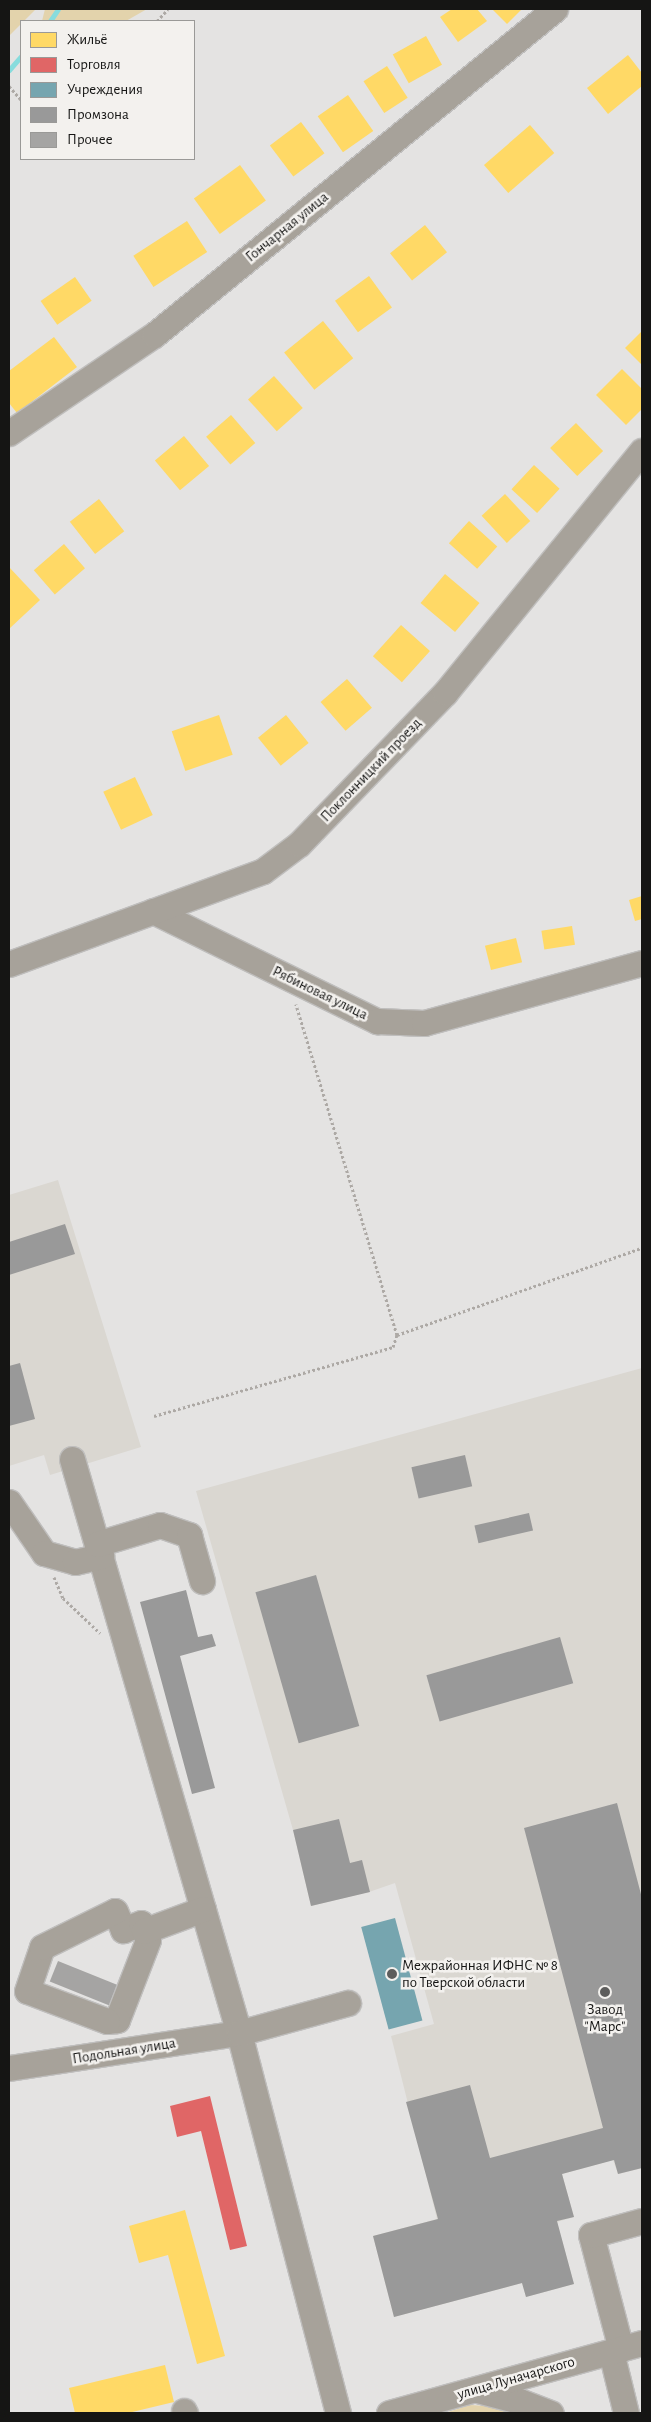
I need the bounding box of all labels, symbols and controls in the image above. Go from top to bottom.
legend [20,20,195,160]
text: Жильё [67,32,107,47]
text: Торговля [67,57,121,72]
text: Учреждения [67,82,143,97]
text: Промзона [67,107,129,122]
text: Прочее [67,132,113,147]
street label: Гончарная улица [242,188,332,266]
street label: Поклонницкий проезд [317,714,425,826]
street label: Рябиновая улица [269,962,371,1024]
place label: Межрайонная ИФНС № 8 по Тверской области [402,1956,558,1991]
marker: Межрайонная ИФНС № 8 по Тверской области [386,1968,398,1980]
marker: Завод "Марс" [599,1986,611,1998]
place label: Завод "Марс" [584,2000,626,2035]
street label: Подольная улица [71,2034,177,2068]
street label: улица Луначарского [455,2353,577,2403]

